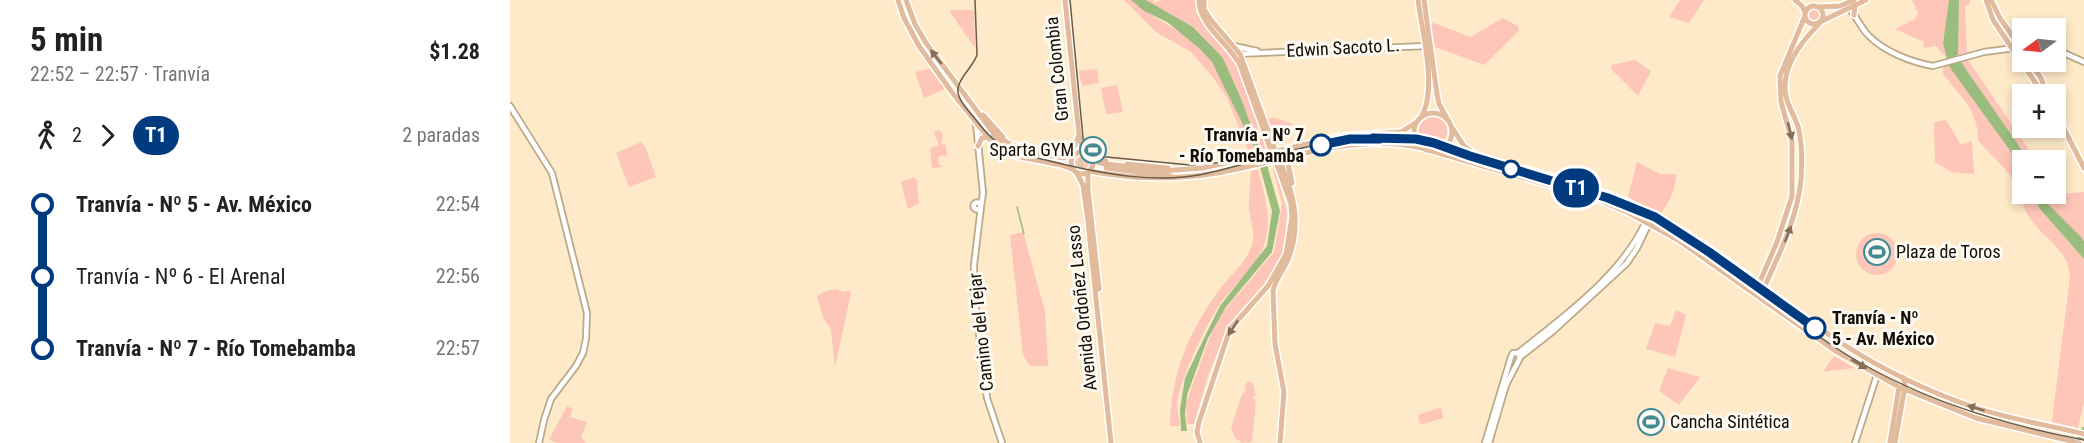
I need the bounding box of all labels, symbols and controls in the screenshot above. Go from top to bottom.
street label: Gran Colombia [1041,16,1072,122]
north arrow [2012,18,2066,72]
map controls [2012,18,2066,204]
text: 5 min [30,20,103,59]
street label: Edwin Sacoto L. [1286,34,1400,61]
text: $1.28 [429,39,480,64]
one-way arrow [931,49,943,64]
text: 22:52 – 22:57 · Tranvía [30,62,210,86]
button: + [2012,84,2066,138]
icon: walk [30,119,63,152]
icon: forward [91,119,124,152]
one-way arrow [1785,122,1795,140]
text: 2 [72,123,82,147]
text: T1 [145,123,167,147]
text: 2 paradas [402,123,480,147]
place label: Tranvía - Nº 7 - Río Tomebamba [1179,124,1304,166]
marker: Tranvía - Nº 7 - Río Tomebamba [1310,134,1332,156]
sports icon: Sparta GYM [1078,135,1108,165]
place label: Sparta GYM [989,139,1074,160]
button: − [2012,150,2066,204]
unlabelled marker [1502,160,1520,178]
line badge: T1 [1549,168,1603,207]
text: T1 [1565,176,1587,200]
text: Tranvía - Nº 5 - Av. México [76,192,312,217]
text: 22:54 [436,192,480,216]
street label: Avenida Ordoñez Lasso [1062,224,1101,392]
one-way arrow [1783,225,1793,243]
sports icon: Plaza de Toros [1862,237,1892,267]
place label: Plaza de Toros [1896,241,2001,262]
text: Tranvía - Nº 6 - El Arenal [76,264,286,289]
text: 22:56 [436,264,480,288]
street label: Camino del Tejar [964,271,997,392]
place label: Tranvía - Nº 5 - Av. México [1832,307,1934,349]
marker: Tranvía - Nº 5 - Av. México [1804,317,1826,339]
one-way arrow [1227,320,1238,337]
text: Tranvía - Nº 7 - Río Tomebamba [76,336,356,361]
text: 22:57 [436,336,480,360]
one-way arrow [1850,359,1867,369]
one-way arrow [1967,403,1985,412]
sports icon: Cancha Sintética [1636,407,1666,437]
place label: Cancha Sintética [1670,411,1790,432]

